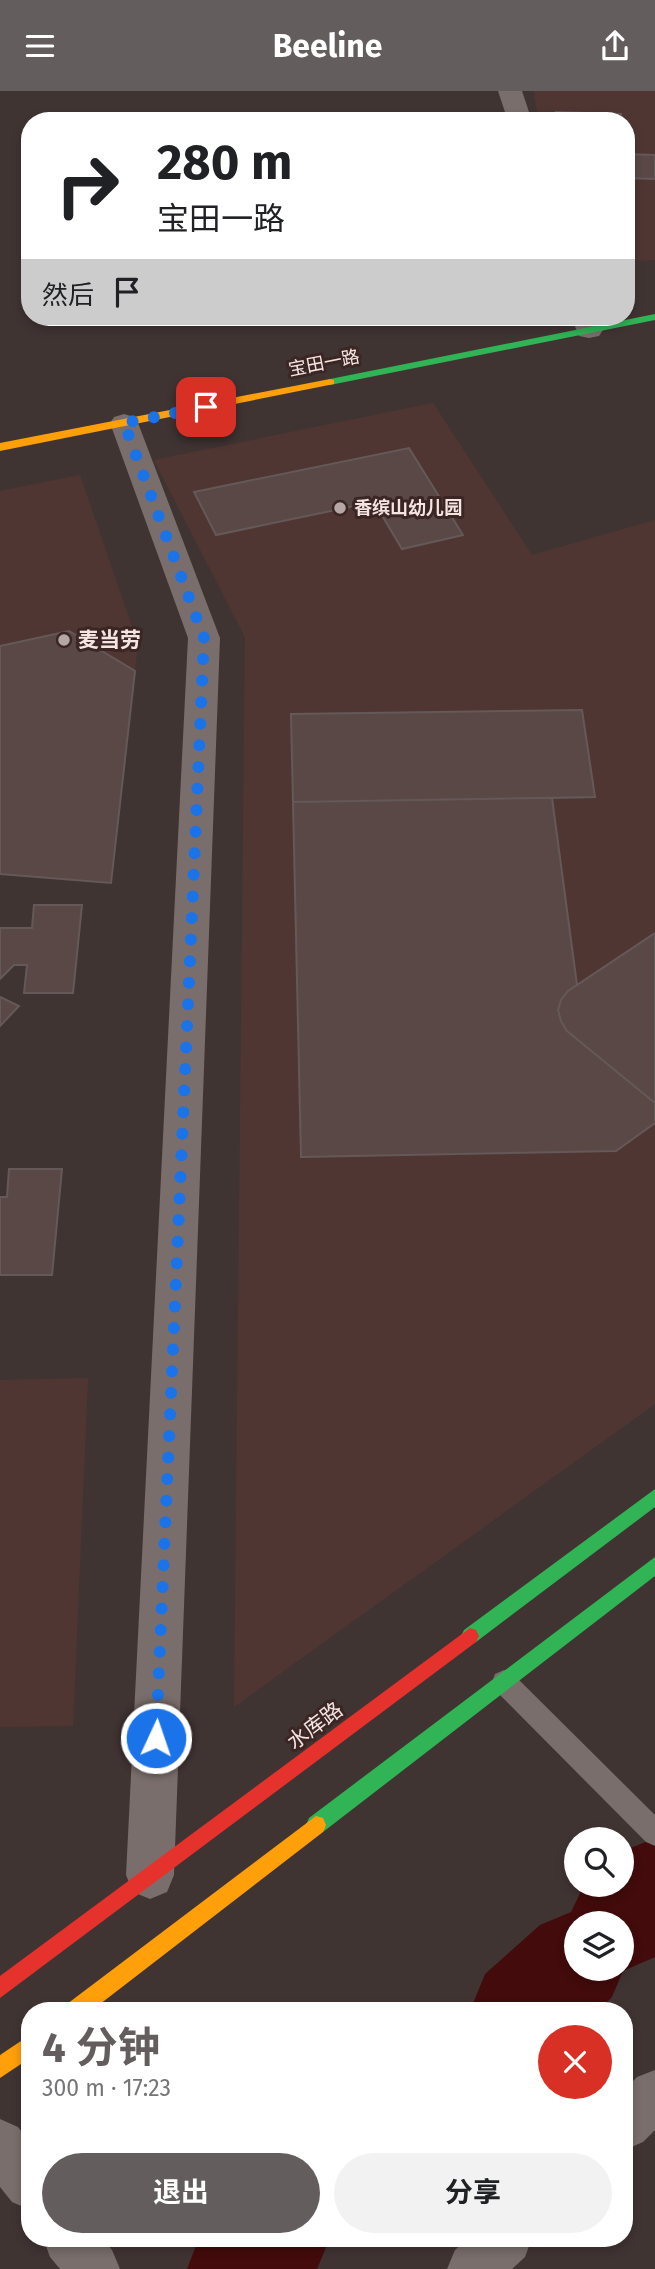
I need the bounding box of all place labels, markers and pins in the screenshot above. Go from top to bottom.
pin [176,377,236,437]
place label: 香缤山幼儿园 [354,497,462,519]
marker: 香缤山幼儿园 [332,500,348,516]
place label: 麦当劳 [78,627,141,653]
marker: 麦当劳 [56,632,72,648]

